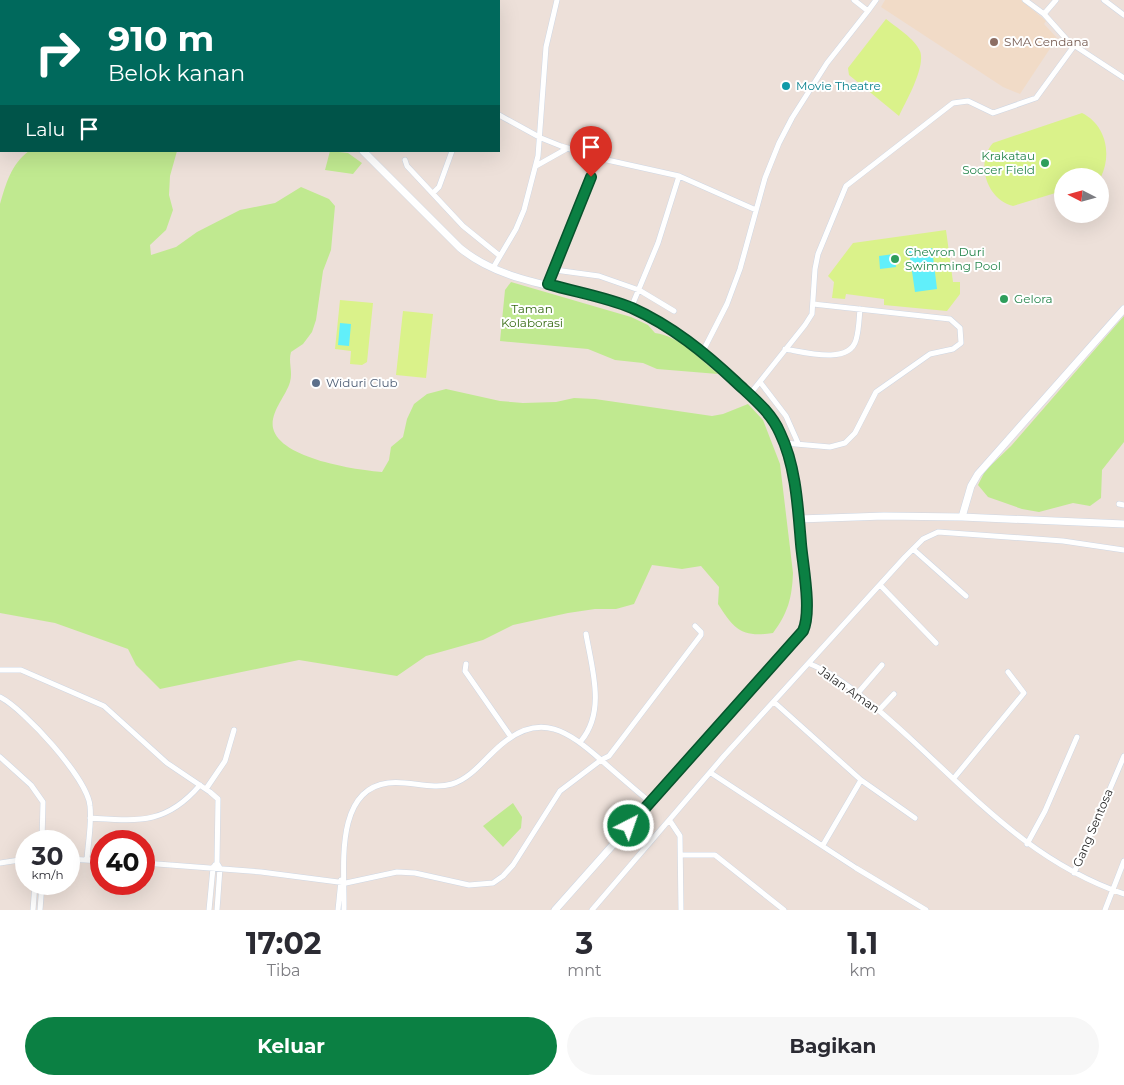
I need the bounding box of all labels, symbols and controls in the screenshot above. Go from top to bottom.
text: 910 m [108,17,214,60]
icon: right [25,20,90,85]
place label: SMA Cendana [1004,34,1089,49]
marker: SMA Cendana [988,36,1000,48]
text: Belok kanan [108,60,245,87]
place label: Movie Theatre [796,78,881,93]
marker: Movie Theatre [780,80,792,92]
icon: arrive [75,115,103,143]
text: Lalu [25,118,65,141]
pin [570,126,612,177]
icon: arrive [577,133,605,161]
place label: Krakatau Soccer Field [962,148,1035,177]
marker: Krakatau Soccer Field [1039,157,1051,169]
north arrow [1054,168,1109,222]
map controls [1054,168,1109,223]
place label: Chevron Duri Swimming Pool [905,244,1001,273]
marker: Chevron Duri Swimming Pool [889,253,901,265]
place label: Gelora [1014,291,1053,306]
marker: Gelora [998,293,1010,305]
park label: Taman Kolaborasi [501,301,563,330]
place label: Widuri Club [326,375,398,390]
marker: Widuri Club [310,377,322,389]
street label: Jalan Aman [815,662,883,716]
street label: Gang Sentosa [1069,786,1116,869]
position arrow [602,799,654,851]
speed limit sign: 40 [90,830,155,895]
text: 30 [32,841,63,871]
text: km/h [31,867,64,882]
text: 17:02 [246,925,321,962]
text: 3 [575,925,593,962]
text: 1.1 [847,925,878,962]
text: Tiba [267,961,300,980]
text: mnt [567,961,601,980]
text: km [850,961,876,980]
button: Keluar [25,1017,557,1075]
button: Bagikan [567,1017,1099,1075]

